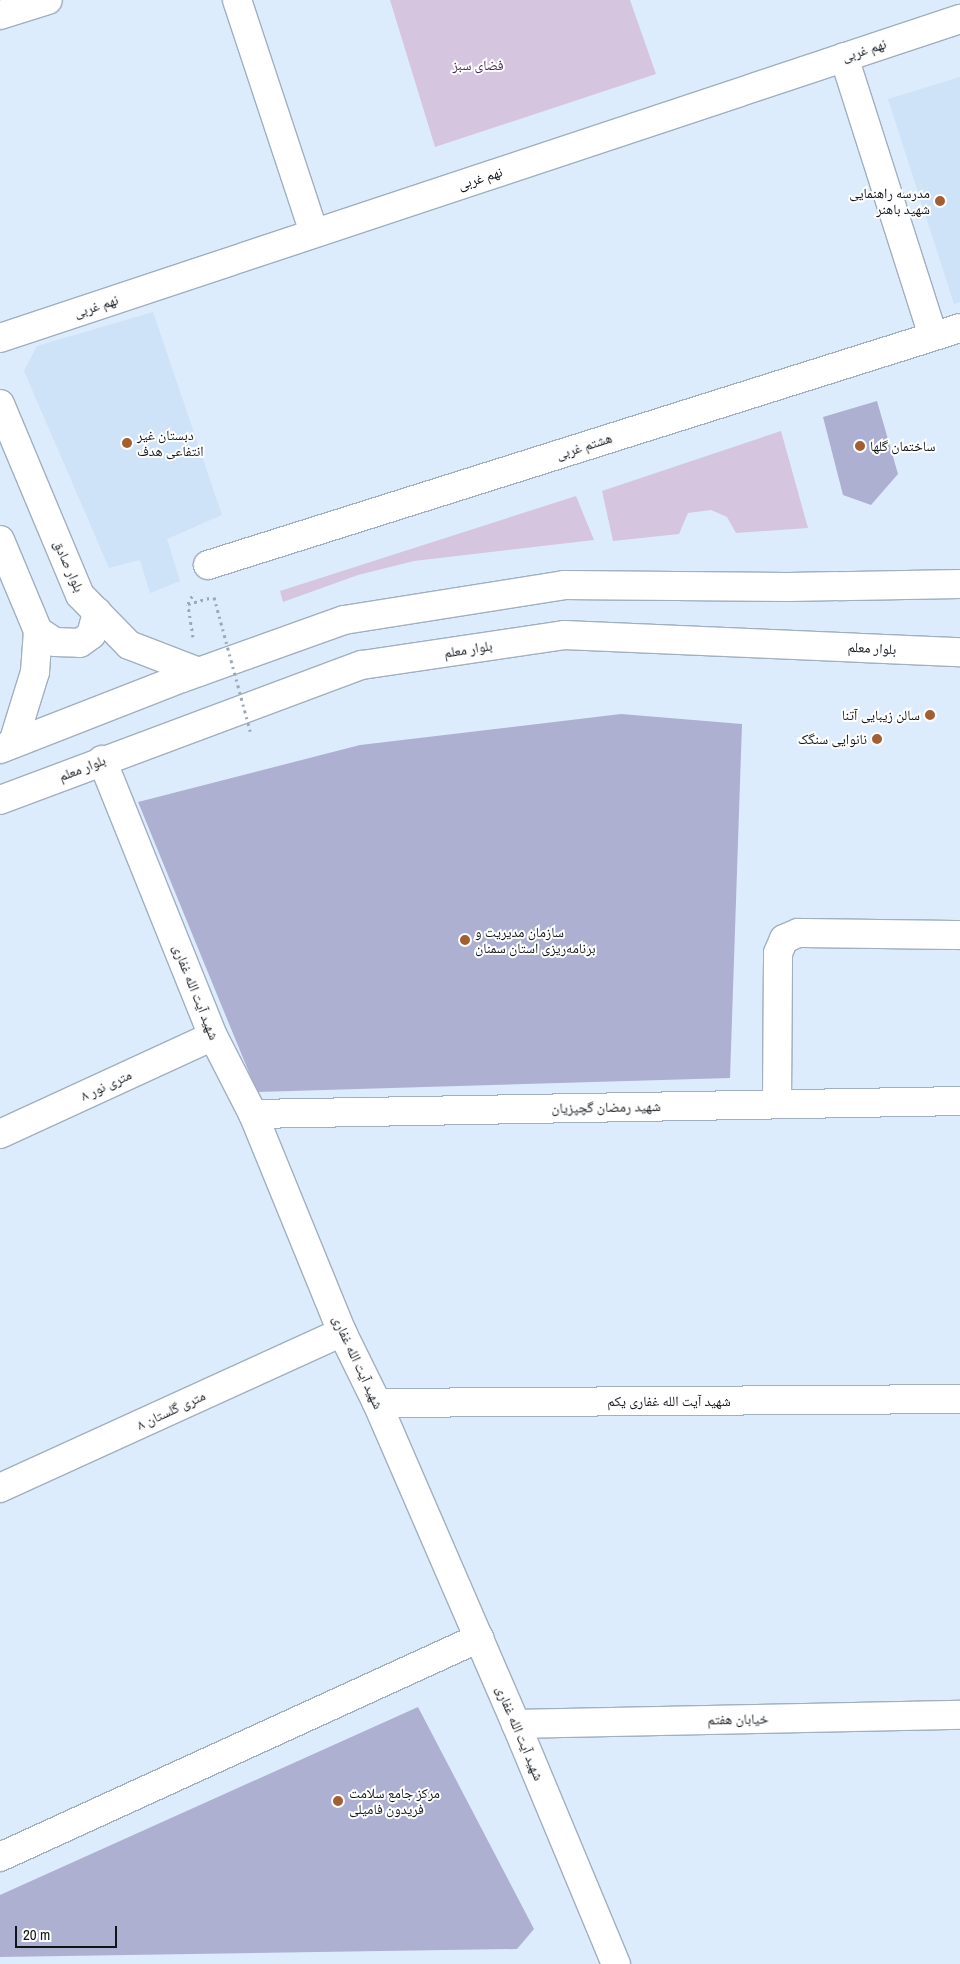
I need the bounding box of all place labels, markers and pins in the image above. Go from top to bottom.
place label: مدرسه راهنمایی شهید باهنر [849,185,930,218]
marker: مدرسه راهنمایی شهید باهنر [934,195,946,207]
place label: دبستان غیر انتفاعی هدف [137,427,204,460]
marker: دبستان غیر انتفاعی هدف [121,437,133,449]
place label: ساختمان گلها [870,438,936,454]
marker: ساختمان گلها [854,440,866,452]
place label: سالن زیبایی آتنا [842,707,920,723]
marker: سالن زیبایی آتنا [924,709,936,721]
place label: نانوایی سنگک [798,731,867,747]
marker: نانوایی سنگک [871,733,883,745]
place label: سازمان مدیریت و برنامه‌ریزی استان سمنان [475,924,596,956]
marker: سازمان مدیریت و برنامه‌ریزی استان سمنان [459,934,471,946]
place label: مرکز جامع سلامت فریدون فامیلی [349,1785,440,1818]
marker: مرکز جامع سلامت فریدون فامیلی [331,1794,345,1808]

